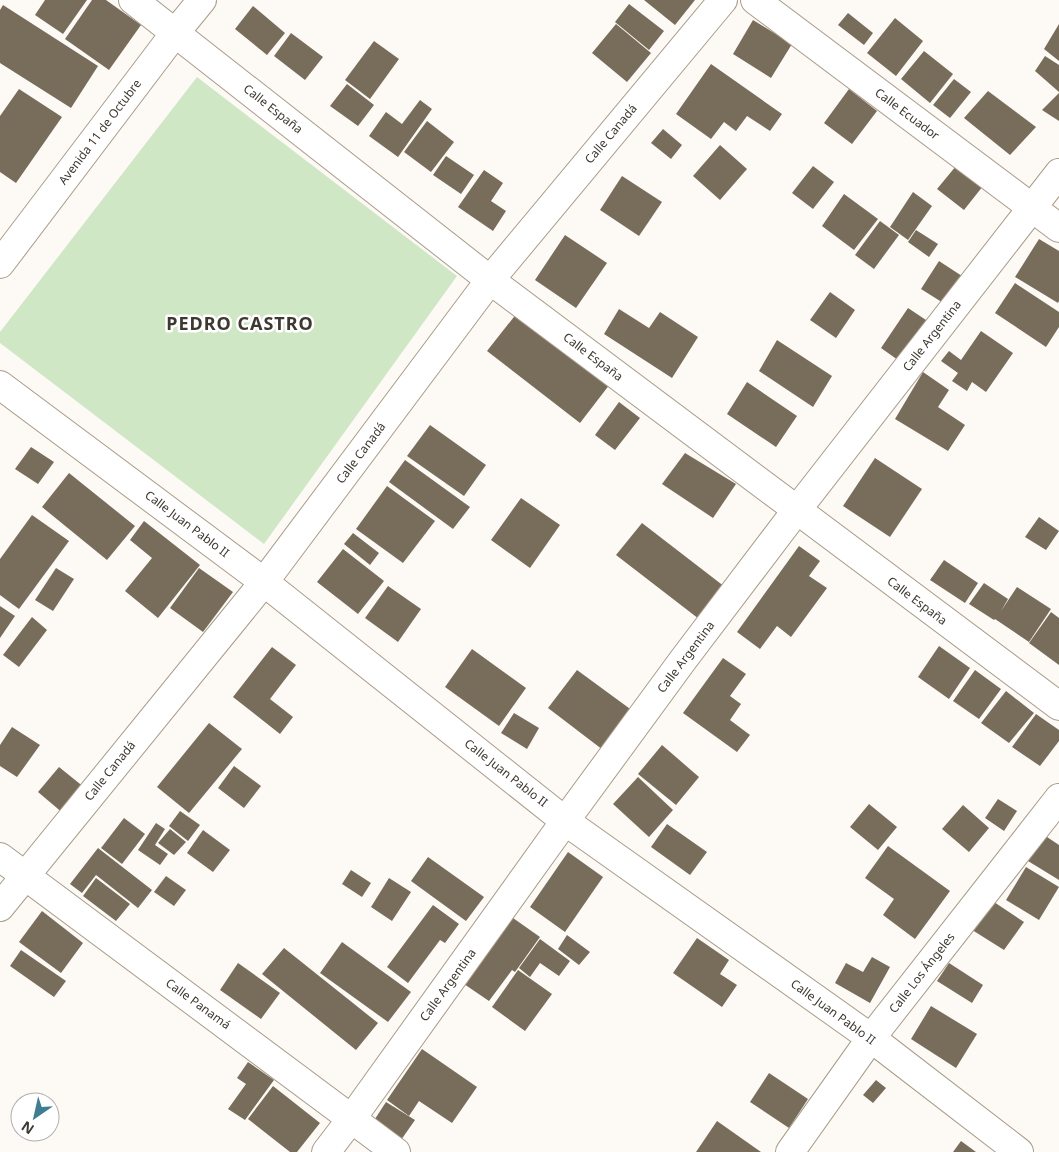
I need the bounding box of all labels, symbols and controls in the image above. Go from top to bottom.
street label: Avenida 11 de Octubre [54,75,145,188]
street label: Calle España [240,80,307,137]
street label: Calle Ecuador [872,84,943,143]
street label: Calle Canadá [581,100,641,167]
street label: Calle Argentina [898,297,965,375]
district label: PEDRO CASTRO [166,311,314,335]
street label: Calle España [560,328,627,385]
street label: Calle Canadá [332,418,389,487]
street label: Calle Juan Pablo II [142,486,233,561]
street label: Calle España [884,572,951,629]
street label: Calle Argentina [653,617,718,696]
street label: Calle Juan Pablo II [461,735,551,811]
street label: Calle Canadá [80,737,139,804]
street label: Calle Los Ángeles [885,929,959,1016]
street label: Calle Argentina [415,945,480,1025]
street label: Calle Panamá [162,974,234,1033]
street label: Calle Juan Pablo II [787,975,879,1048]
north arrow [10,1092,60,1142]
text: N [17,1117,37,1139]

